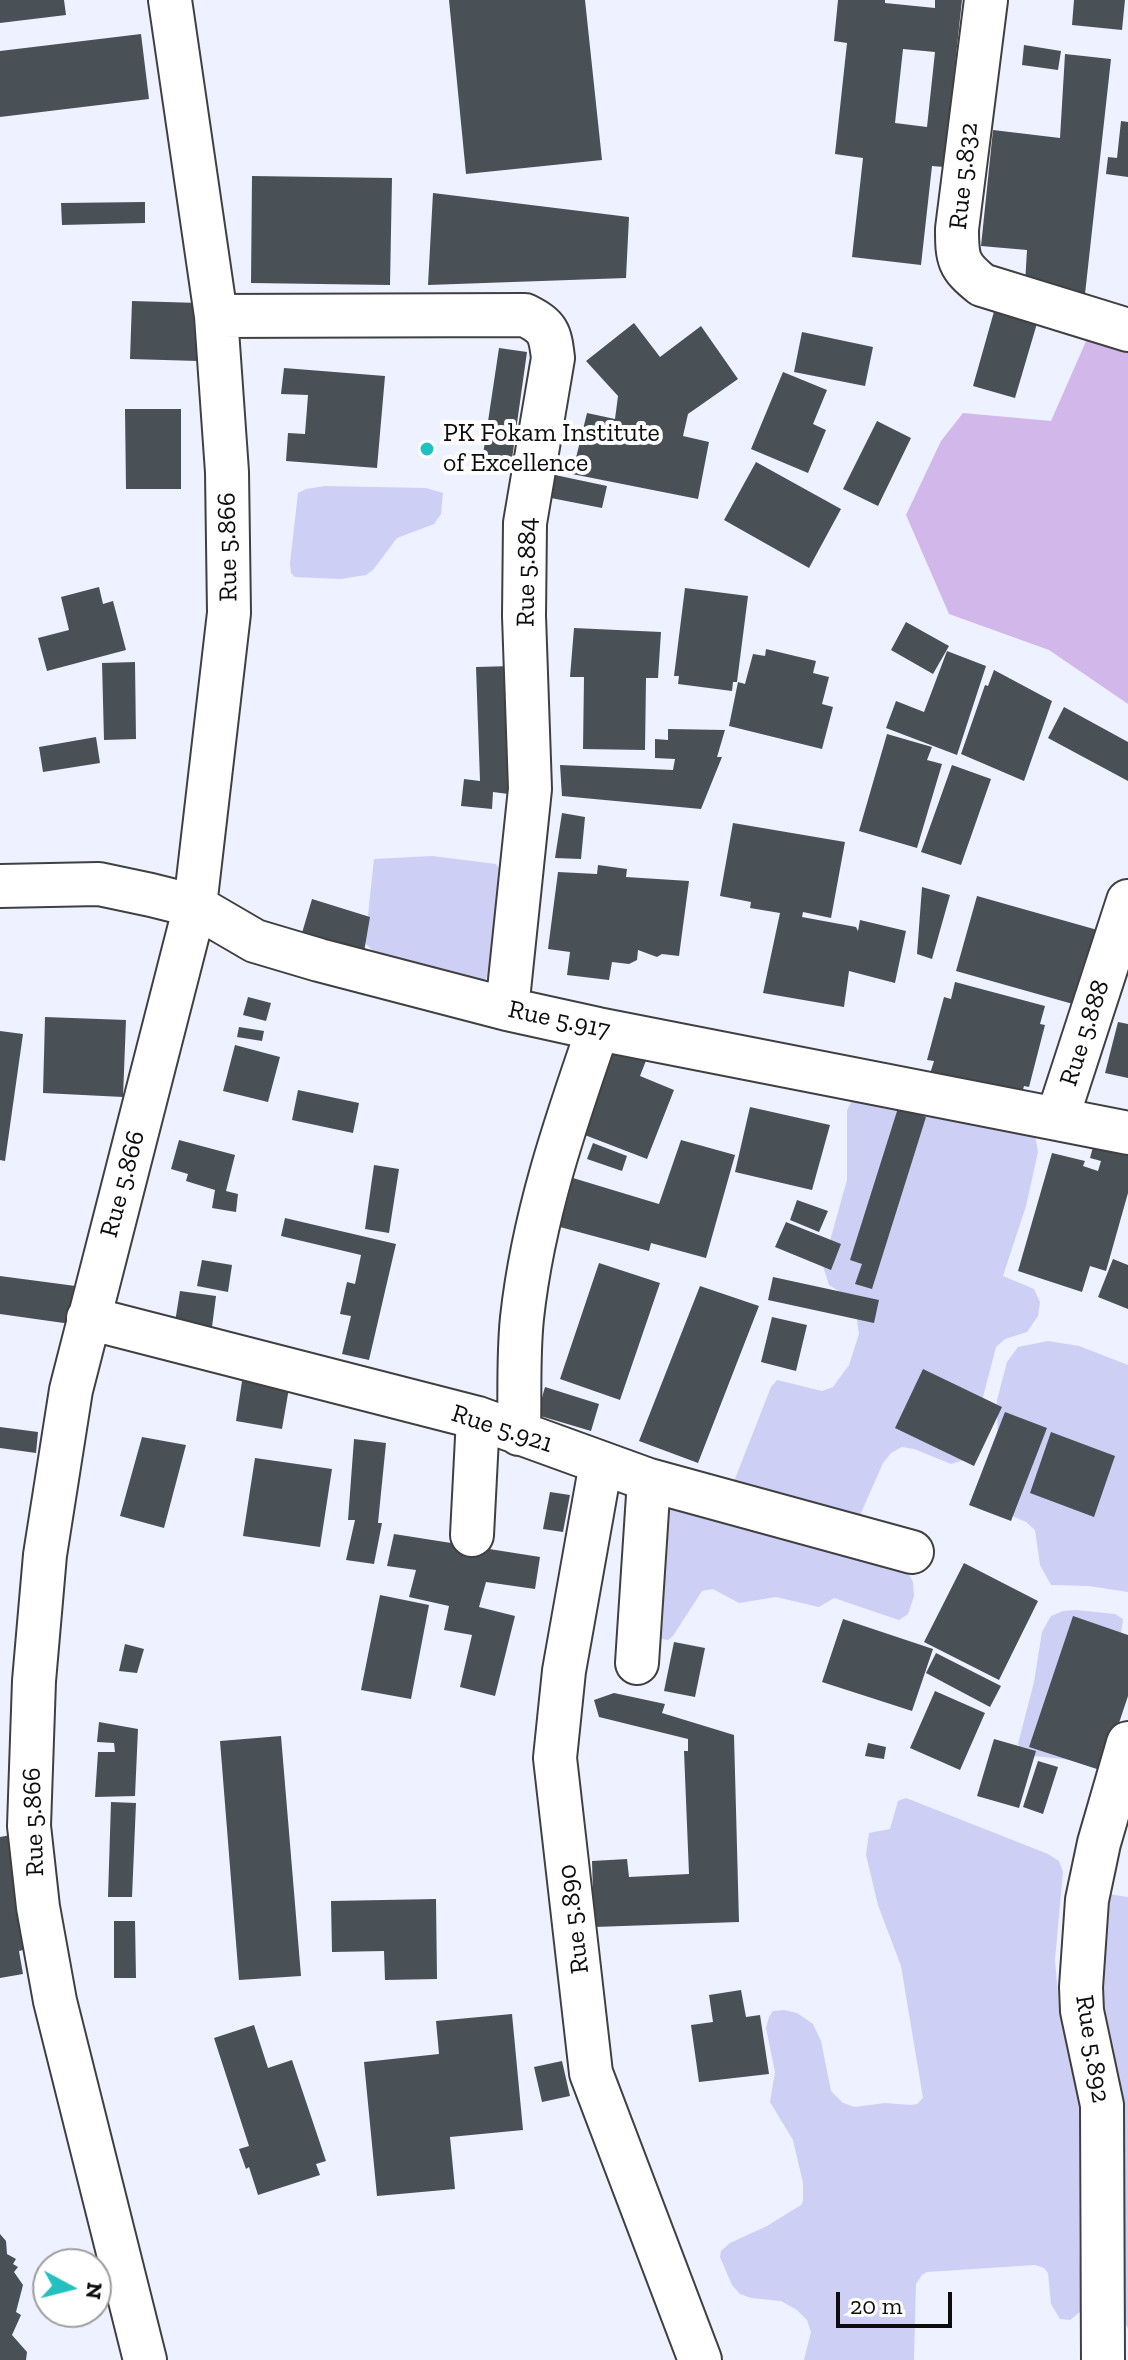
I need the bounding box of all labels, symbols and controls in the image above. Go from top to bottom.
street label: Rue 5.832 [943,121,985,231]
place label: PK Fokam Institute of Excellence [443,418,660,480]
marker: PK Fokam Institute of Excellence [418,440,436,458]
street label: Rue 5.866 [211,492,245,602]
street label: Rue 5.884 [510,517,544,627]
street label: Rue 5.888 [1053,976,1117,1090]
street label: Rue 5.917 [505,994,613,1046]
street label: Rue 5.866 [94,1127,152,1241]
street label: Rue 5.921 [447,1398,557,1460]
street label: Rue 5.866 [17,1767,51,1877]
street label: Rue 5.890 [552,1862,596,1976]
street label: Rue 5.892 [1068,1993,1116,2105]
north arrow [32,2248,112,2328]
scale bar [840,2276,956,2326]
text: N [80,2281,109,2301]
text: 20 m [850,2291,902,2320]

